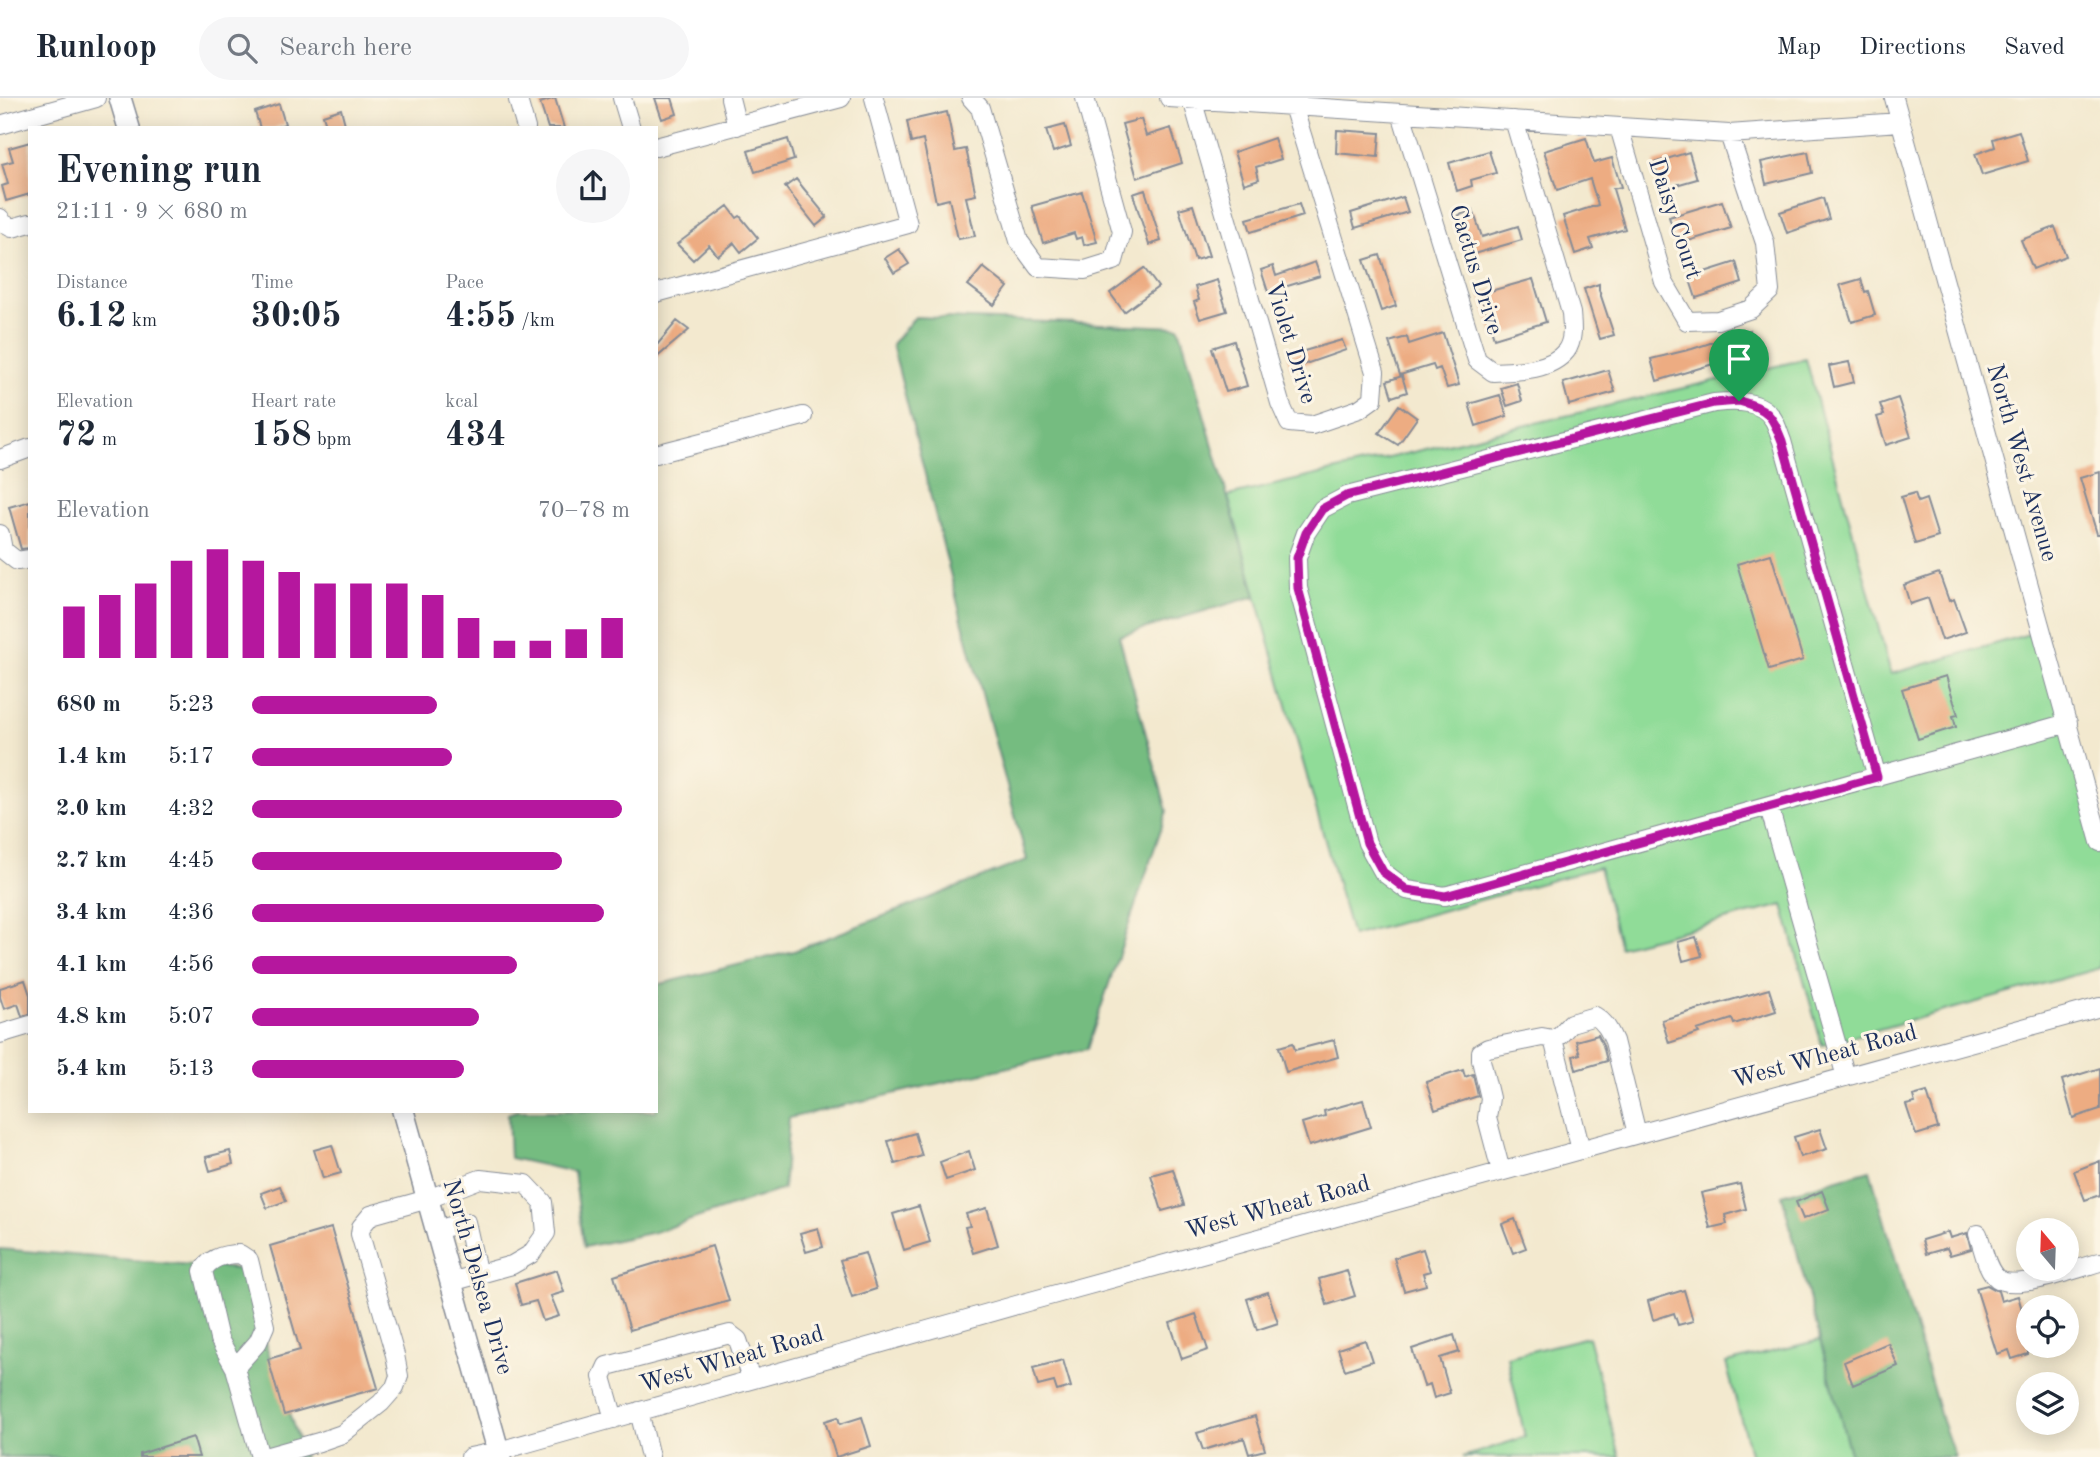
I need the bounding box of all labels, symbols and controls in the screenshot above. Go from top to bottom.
search box [199,17,689,80]
icon: search [223,29,261,67]
text: Runloop [35,32,157,65]
text: Search here [279,35,412,61]
text: Map [1777,36,1821,60]
text: Directions [1859,36,1966,60]
text: Saved [2004,36,2065,60]
button: share [556,149,630,223]
text: Evening run [56,153,262,191]
street label: Daisy Court [1643,155,1705,283]
text: 21:11 · 9 × 680 m [56,200,248,223]
street label: Cactus Drive [1444,202,1506,338]
text: Distance [56,274,128,293]
text: Time [251,274,293,293]
text: Pace [445,274,484,293]
street label: Violet Drive [1260,279,1320,407]
text: 6.12 [56,299,127,334]
text: 30:05 [251,299,342,334]
text: 4:55 [445,299,516,334]
text: km [127,312,157,331]
text: /km [516,312,555,331]
pin [1709,329,1769,401]
icon: arrive [1720,340,1758,378]
street label: North West Avenue [1981,361,2061,565]
text: Elevation [56,393,133,412]
text: Heart rate [251,393,336,412]
text: kcal [445,393,478,412]
text: 72 [56,418,97,453]
text: 158 [251,418,312,453]
text: 434 [445,418,506,453]
text: m [97,431,117,450]
text: bpm [312,431,352,450]
text: Elevation [56,499,150,522]
text: 70–78 m [538,499,630,522]
text: 680 m [56,693,121,716]
text: 5:23 [168,693,214,716]
text: 1.4 km [56,745,127,768]
text: 5:17 [168,745,214,768]
text: 2.0 km [56,797,127,820]
text: 4:32 [168,797,214,820]
text: 2.7 km [56,849,127,872]
text: 4:45 [168,849,214,872]
text: 3.4 km [56,901,127,924]
text: 4:36 [168,901,214,924]
text: 4.1 km [56,953,127,976]
text: 4:56 [168,953,214,976]
text: 4.8 km [56,1005,127,1028]
text: 5:07 [168,1005,214,1028]
street label: West Wheat Road [1730,1021,1920,1093]
text: 5.4 km [56,1057,127,1080]
text: 5:13 [168,1057,214,1080]
street label: West Wheat Road [1183,1172,1373,1244]
street label: North Delsea Drive [438,1176,516,1378]
north arrow [2016,1218,2079,1281]
map controls [2016,1218,2079,1435]
button: locate [2016,1295,2079,1358]
street label: West Wheat Road [637,1322,827,1398]
button: layers [2016,1372,2079,1435]

